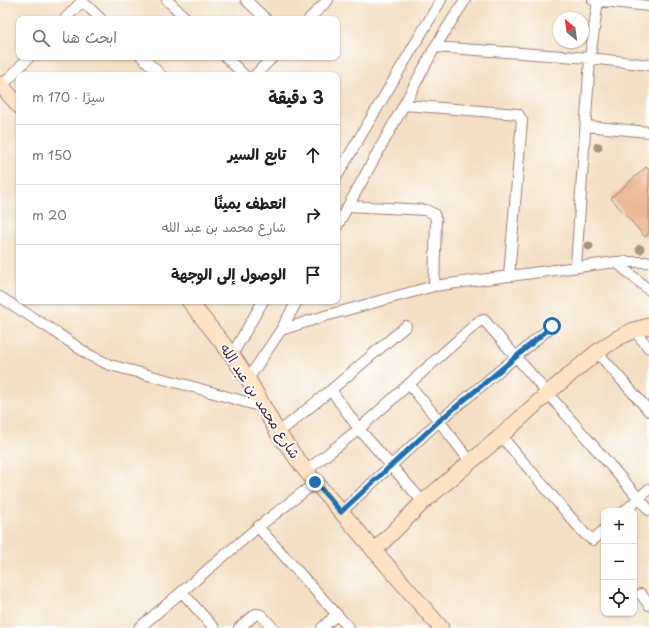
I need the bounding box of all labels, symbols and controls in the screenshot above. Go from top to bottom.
north arrow [553,12,589,48]
search box [16,16,340,60]
text: ابحث هنا [62,25,117,48]
icon: search [30,27,52,49]
text: 3 دقيقة [268,84,324,110]
text: سيرًا · 170 m [32,87,105,106]
text: تابع السير [228,142,286,165]
icon: ahead [302,144,324,166]
text: 150 m [32,145,72,164]
text: انعطف يمينًا [214,191,286,214]
icon: right [302,204,324,226]
text: 20 m [32,205,67,224]
text: شارع محمد بن عبد الله [162,217,286,236]
text: الوصول إلى الوجهة [171,262,286,285]
icon: arrive [302,264,324,286]
route start [543,317,561,335]
street label: شارع محمد بن عبد الله [215,339,306,463]
route end [306,473,324,491]
map controls [601,508,637,616]
button: + [601,508,637,544]
button: − [601,544,637,580]
button: locate [601,580,637,616]

